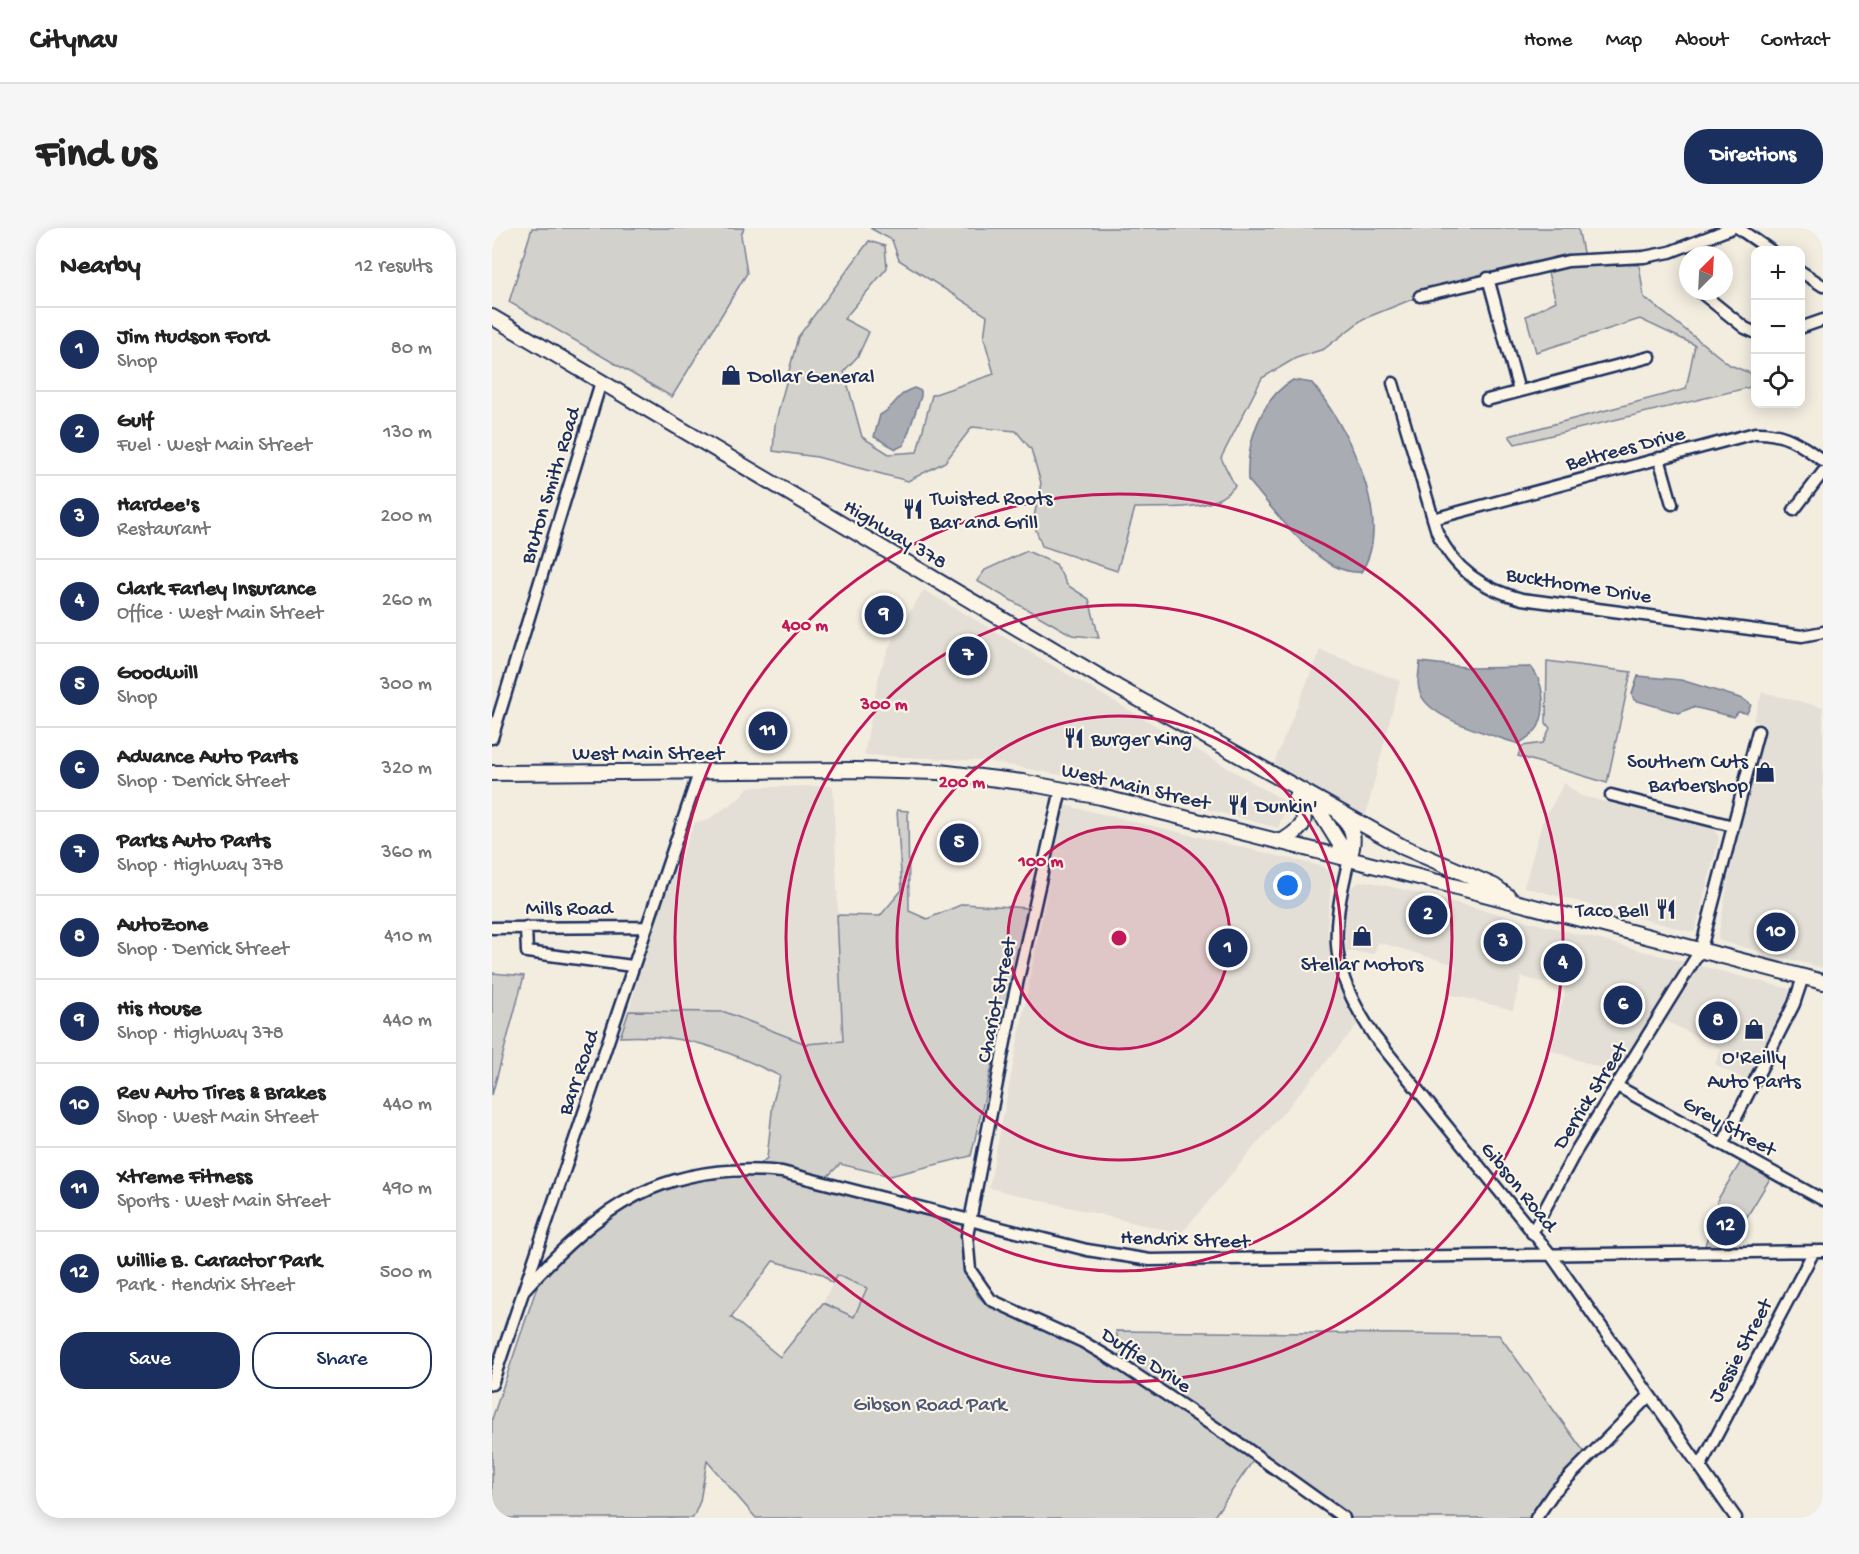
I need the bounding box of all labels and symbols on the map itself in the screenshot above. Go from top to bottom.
north arrow [1679,246,1733,300]
shop icon: Dollar General [719,363,743,387]
place label: Dollar General [746,366,875,391]
street label: Bruton Smith Road [516,403,589,568]
street label: Beltrees Drive [1563,422,1689,479]
place label: Twisted Roots Bar and Grill [929,488,1054,537]
street label: Highway 378 [838,495,950,577]
restaurant icon: Twisted Roots Bar and Grill [901,497,925,521]
street label: Buckthorne Drive [1503,563,1654,611]
pin: 9 [864,592,904,638]
text: 400 m [781,616,828,637]
pin: 7 [948,634,988,678]
text: 300 m [860,695,908,716]
pin: 11 [748,708,788,754]
restaurant icon: Burger King [1062,726,1086,750]
place label: Burger King [1090,729,1192,754]
street label: West Main Street [572,743,726,768]
place label: Southern Cuts Barbershop [1627,751,1749,800]
street label: West Main Street [1058,759,1214,818]
shop icon: Southern Cuts Barbershop [1753,760,1777,784]
text: 200 m [939,773,985,794]
restaurant icon: Dunkin' [1226,793,1250,817]
place label: Dunkin' [1253,796,1318,821]
pin: 5 [940,820,978,866]
text: 100 m [1018,852,1064,873]
your location [1273,871,1302,900]
pin: 2 [1408,892,1448,938]
restaurant icon: Taco Bell [1654,897,1678,921]
street label: Mills Road [526,898,614,923]
place label: Taco Bell [1574,900,1649,925]
pin: 10 [1756,910,1796,954]
pin: 3 [1484,920,1522,964]
shop icon: Stellar Motors [1350,924,1374,948]
pin: 1 [1208,926,1248,970]
centre of rings [1109,928,1129,948]
street label: Chariot Street [973,934,1024,1065]
pin: 4 [1544,940,1582,986]
place label: Stellar Motors [1301,954,1425,979]
pin: 6 [1604,982,1642,1028]
pin: 8 [1698,998,1738,1044]
shop icon: O'Reilly Auto Parts [1742,1017,1766,1041]
street label: Barr Road [554,1026,607,1120]
street label: Derrick Street [1548,1037,1636,1157]
place label: O'Reilly Auto Parts [1707,1047,1802,1096]
street label: Grey Street [1677,1092,1781,1165]
street label: Gibson Road [1473,1138,1562,1239]
pin: 12 [1706,1204,1746,1248]
street label: Hendrix Street [1120,1227,1252,1256]
street label: Jessie Street [1704,1293,1781,1408]
street label: Duffie Drive [1094,1322,1196,1401]
park label: Gibson Road Park [853,1394,1009,1419]

